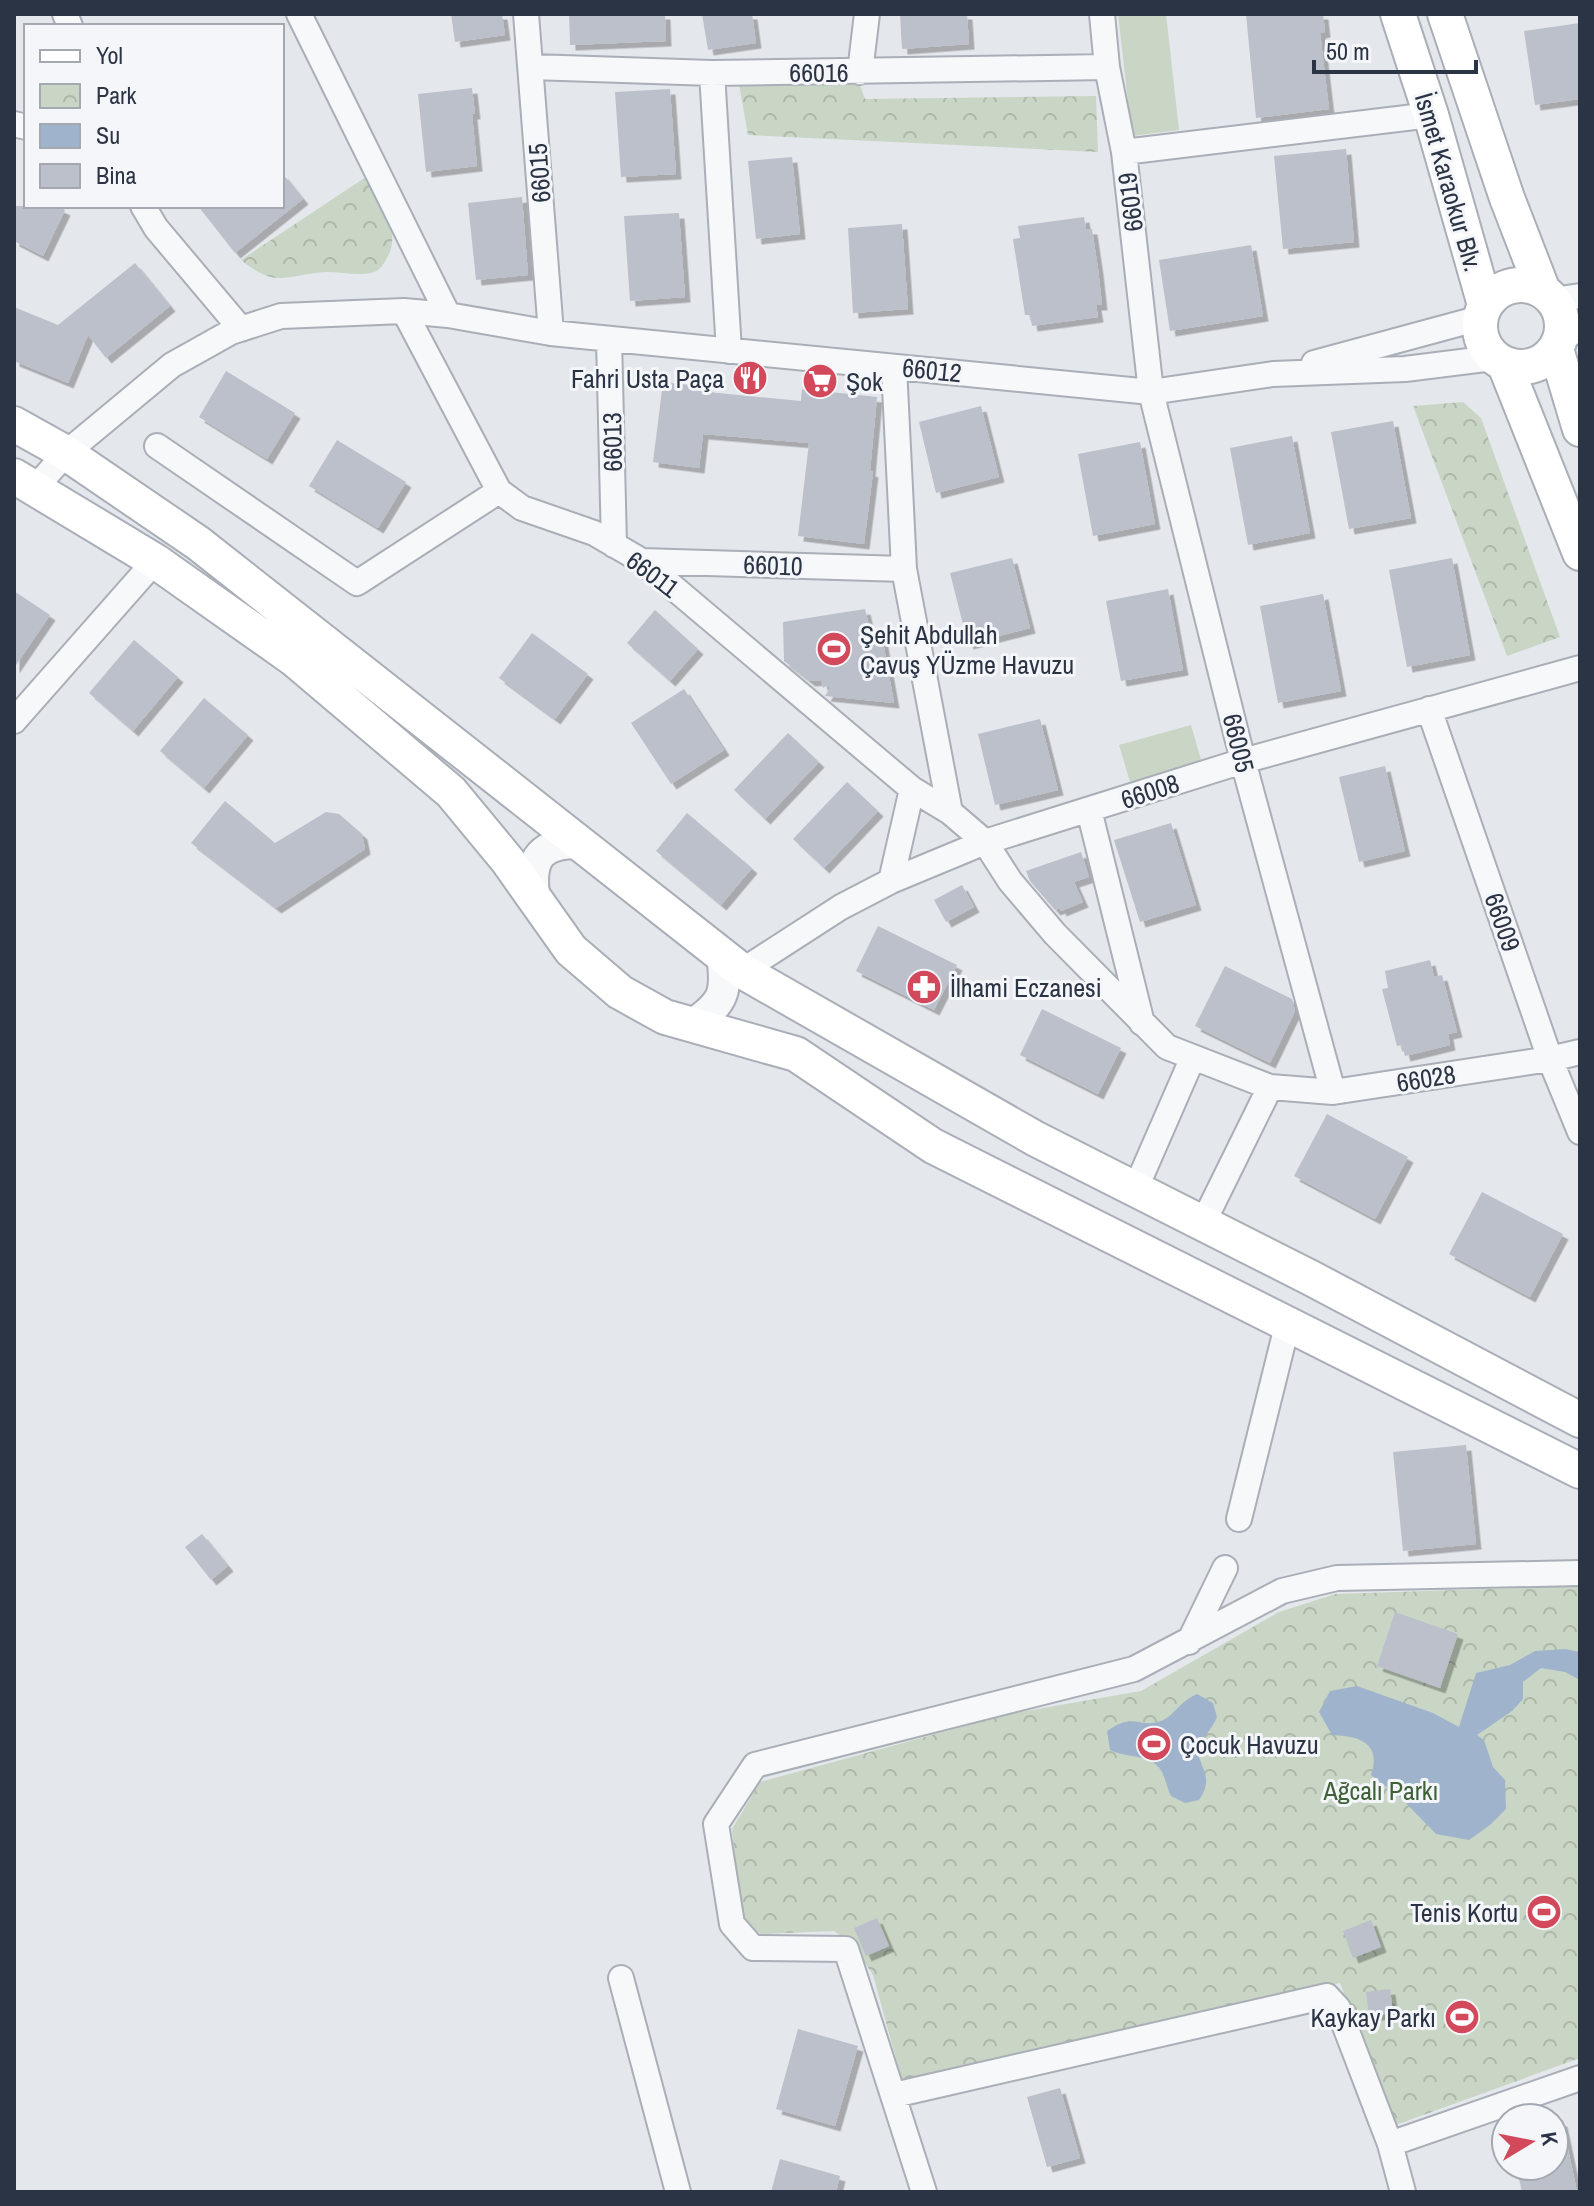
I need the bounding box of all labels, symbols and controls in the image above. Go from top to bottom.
legend [24,24,284,208]
scale bar [1314,24,1476,74]
text: 50 m [1326,35,1370,67]
text: Yol [96,39,123,71]
street label: 66016 [789,55,849,90]
text: Park [96,79,137,111]
street label: İsmet Karaokur Blv. [1407,89,1491,275]
text: Su [96,119,120,151]
street label: 66015 [519,142,559,204]
text: Bina [96,159,137,191]
street label: 66019 [1109,170,1151,234]
street label: 66012 [901,349,963,391]
restaurant icon: Fahri Usta Paça [731,359,769,397]
place label: Fahri Usta Paça [571,361,724,396]
supermarket icon: Şok [801,362,839,400]
place label: Şok [846,364,883,399]
street label: 66013 [594,412,630,472]
street label: 66011 [619,543,687,605]
street label: 66010 [743,546,803,584]
place label: Şehit Abdullah Çavuş YÜzme Havuzu [860,617,1074,682]
sports icon: Şehit Abdullah Çavuş YÜzme Havuzu [815,630,853,668]
street label: 66005 [1215,710,1263,776]
street label: 66008 [1116,765,1184,817]
street label: 66009 [1477,888,1529,956]
pharmacy icon: İlhami Eczanesi [905,968,943,1006]
place label: İlhami Eczanesi [950,970,1102,1005]
street label: 66028 [1394,1056,1458,1100]
sports icon: Çocuk Havuzu [1135,1725,1173,1763]
place label: Çocuk Havuzu [1180,1727,1319,1762]
park label: Ağcalı Parkı [1323,1773,1438,1808]
sports icon: Tenis Kortu [1525,1893,1563,1931]
place label: Tenis Kortu [1410,1895,1518,1930]
sports icon: Kaykay Parkı [1443,1998,1481,2036]
place label: Kaykay Parkı [1310,2000,1436,2035]
north arrow [1490,2102,1570,2182]
text: K [1534,2130,1566,2148]

